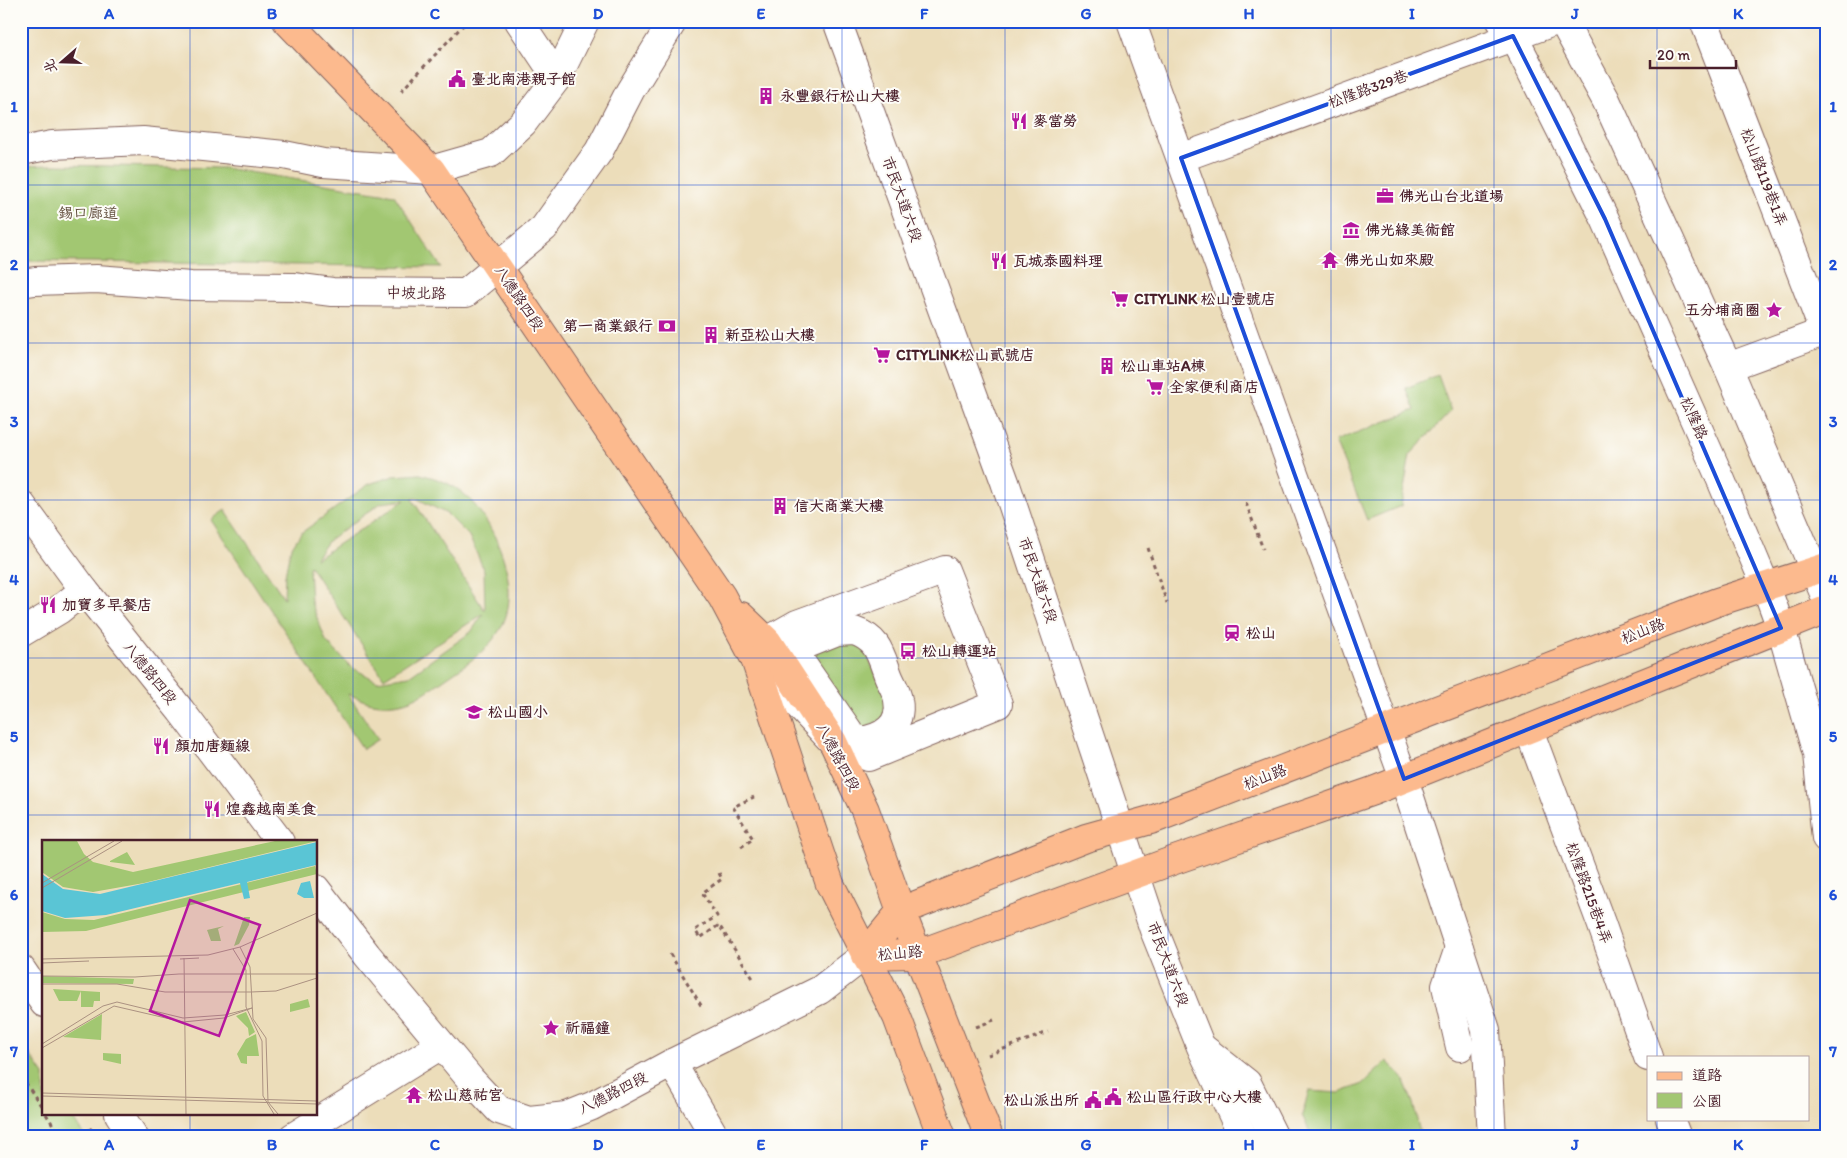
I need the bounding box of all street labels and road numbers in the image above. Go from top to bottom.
street label: 松隆路329巷 [1325,66,1411,112]
street label: 松山路119巷1弄 [1737,125,1791,229]
street label: 市民大道六段 [878,154,926,244]
street label: 八德路四段 [491,262,547,334]
street label: 中坡北路 [386,283,446,303]
street label: 松隆路 [1677,394,1711,442]
street label: 市民大道六段 [1015,535,1061,625]
street label: 松山路 [1619,615,1667,647]
street label: 八德路四段 [119,638,181,708]
street label: 八德路四段 [812,720,864,794]
street label: 松山路 [1241,761,1289,793]
street label: 松隆路215巷4弄 [1562,840,1616,946]
street label: 市民大道六段 [1143,919,1193,1009]
street label: 松山路 [877,942,923,964]
street label: 八德路四段 [575,1068,651,1118]

